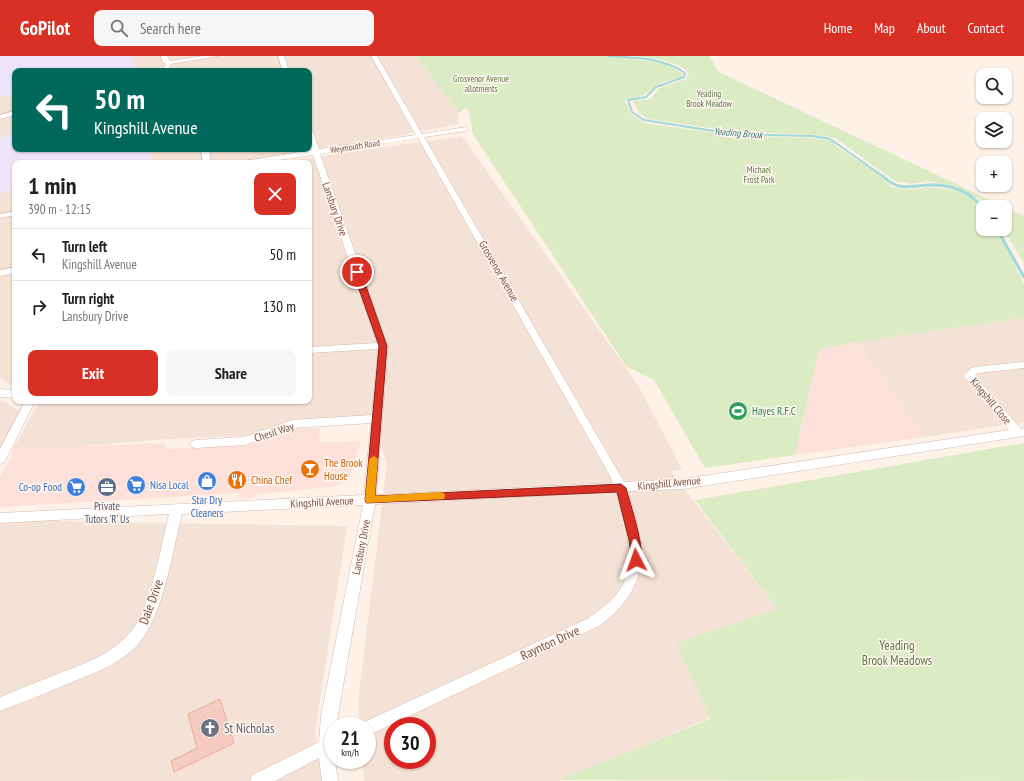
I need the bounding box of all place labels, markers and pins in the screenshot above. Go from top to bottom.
pin [340,255,374,289]
sports icon: Hayes R.F.C [727,400,749,422]
place label: Hayes R.F.C [752,404,796,418]
place label: The Brook House [324,456,363,483]
bar icon: The Brook House [299,458,321,480]
restaurant icon: China Chef [226,469,248,491]
shop icon: Star Dry Cleaners [196,470,218,492]
place label: China Chef [251,473,293,487]
supermarket icon: Nisa Local [125,474,147,496]
supermarket icon: Co-op Food [65,476,87,498]
office icon: Private Tutors 'R' Us [96,476,118,498]
place label: Nisa Local [150,478,189,492]
place label: Co-op Food [19,480,62,494]
place label: Star Dry Cleaners [191,493,224,520]
place label: Private Tutors 'R' Us [84,499,130,526]
church icon: St Nicholas [199,717,221,739]
place label: St Nicholas [224,720,274,737]

